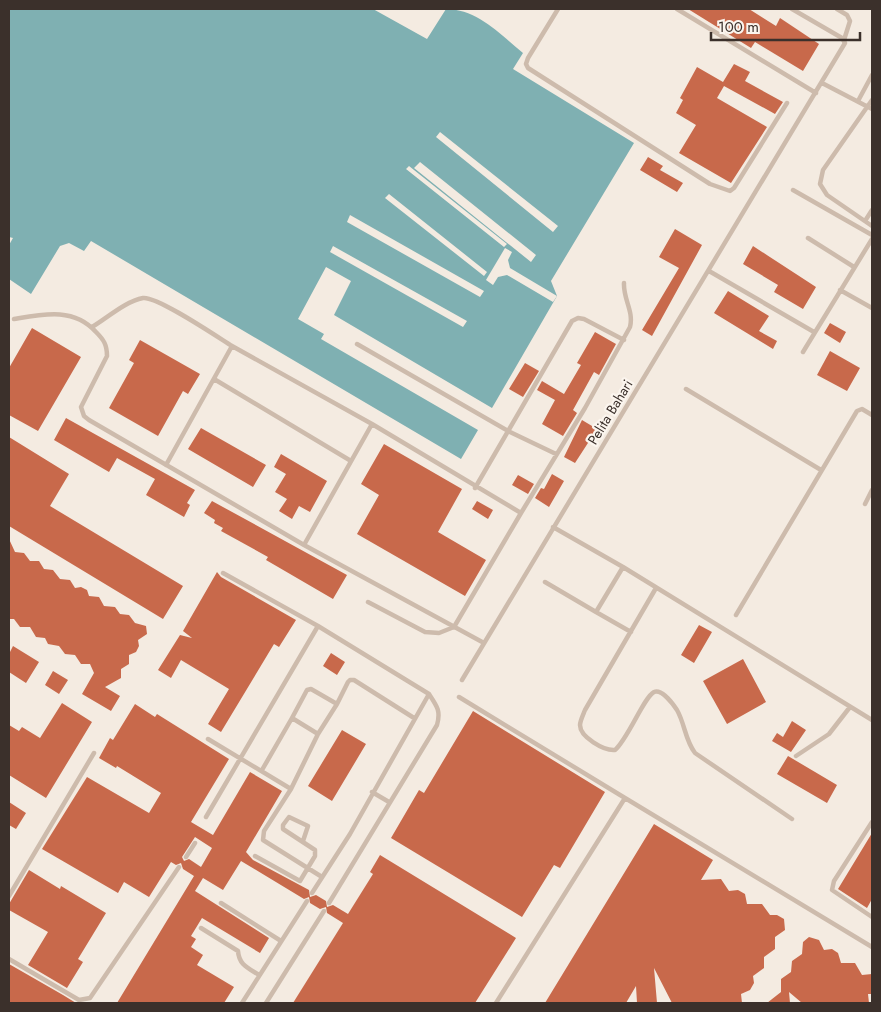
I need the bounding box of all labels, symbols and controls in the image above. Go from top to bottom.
scale bar [711,10,860,42]
text: 100 m [718,16,759,38]
street label: Pelita Bahari [583,376,637,448]

